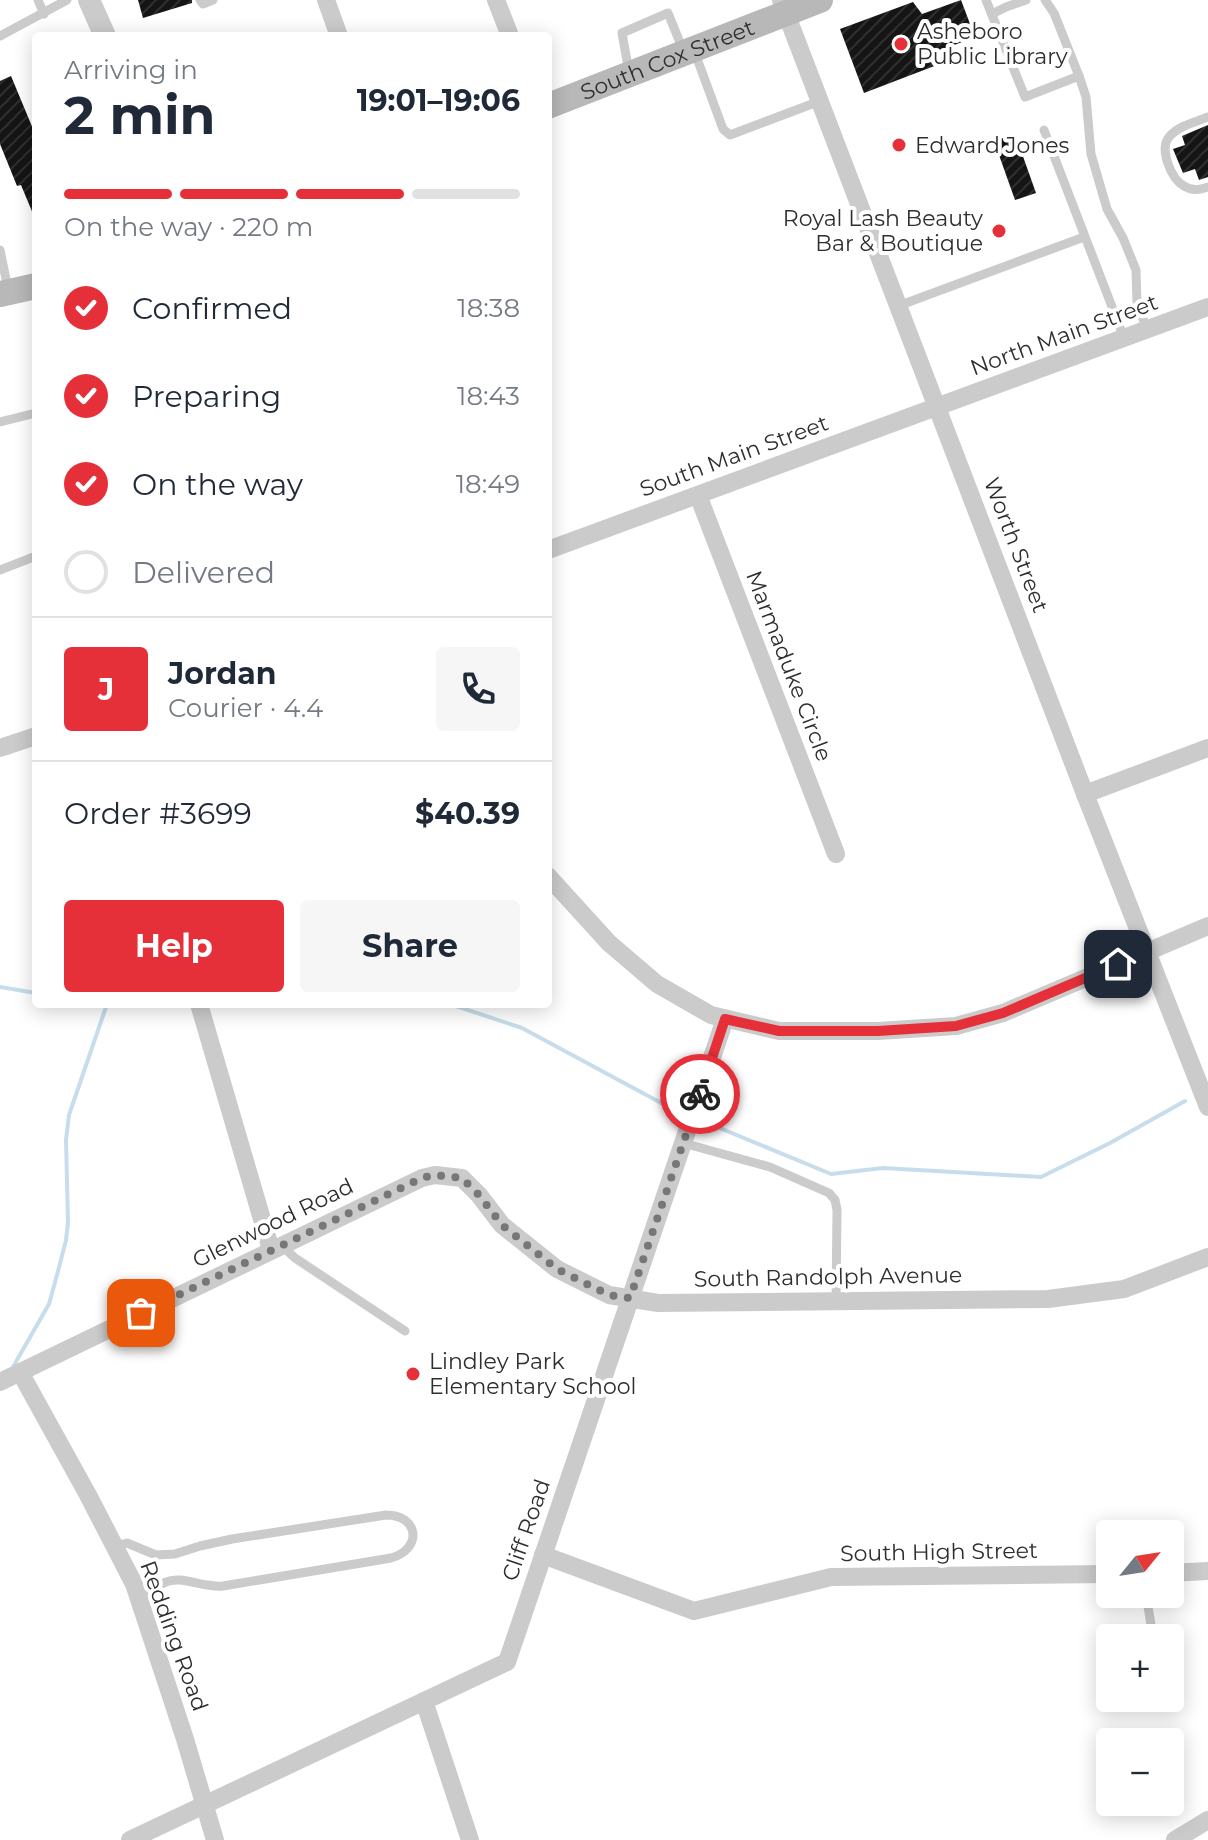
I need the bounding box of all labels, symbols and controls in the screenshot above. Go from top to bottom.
street label: South Cox Street [577,13,758,106]
place label: Asheboro Public Library [917,18,1068,70]
marker: Asheboro Public Library [892,35,910,53]
text: Arriving in [64,54,198,86]
text: 19:01–19:06 [357,82,520,119]
text: 2 min [64,84,216,147]
place label: Edward Jones [915,132,1070,159]
marker: Edward Jones [890,136,908,154]
place label: Royal Lash Beauty Bar & Boutique [783,205,983,257]
text: On the way · 220 m [64,211,313,243]
marker: Royal Lash Beauty Bar & Boutique [990,222,1008,240]
icon: check [64,286,108,330]
street label: North Main Street [967,289,1161,381]
text: Confirmed [132,290,292,327]
text: 18:38 [457,292,520,324]
icon: check [64,374,108,418]
text: Preparing [132,378,281,415]
text: 18:43 [457,380,520,412]
street label: South Main Street [636,409,832,503]
icon: check [64,462,108,506]
text: On the way [132,466,303,503]
text: 18:49 [456,468,520,500]
street label: Worth Street [978,474,1054,616]
text: Delivered [132,554,275,591]
street label: Marmaduke Circle [740,567,838,765]
button: phone [436,647,520,731]
text: Jordan [168,655,277,692]
text: J [98,671,114,708]
text: Courier · 4.4 [168,692,323,724]
text: Order #3699 [64,795,252,832]
text: $40.39 [415,795,520,832]
button: Help [64,900,284,992]
button: Share [300,900,520,992]
pin [1084,930,1152,998]
icon: home [1096,942,1140,986]
courier [660,1054,740,1134]
icon: bike [678,1072,722,1116]
street label: Glenwood Road [188,1172,358,1274]
street label: South Randolph Avenue [694,1261,962,1293]
pin [107,1279,175,1347]
icon: bag [119,1291,163,1335]
place label: Lindley Park Elementary School [429,1348,636,1400]
marker: Lindley Park Elementary School [404,1365,422,1383]
street label: Cliff Road [496,1476,556,1584]
north arrow [1096,1520,1184,1608]
map controls [1096,1520,1184,1816]
street label: South High Street [840,1537,1038,1567]
street label: Redding Road [134,1557,214,1715]
button: + [1096,1624,1184,1712]
button: − [1096,1728,1184,1816]

